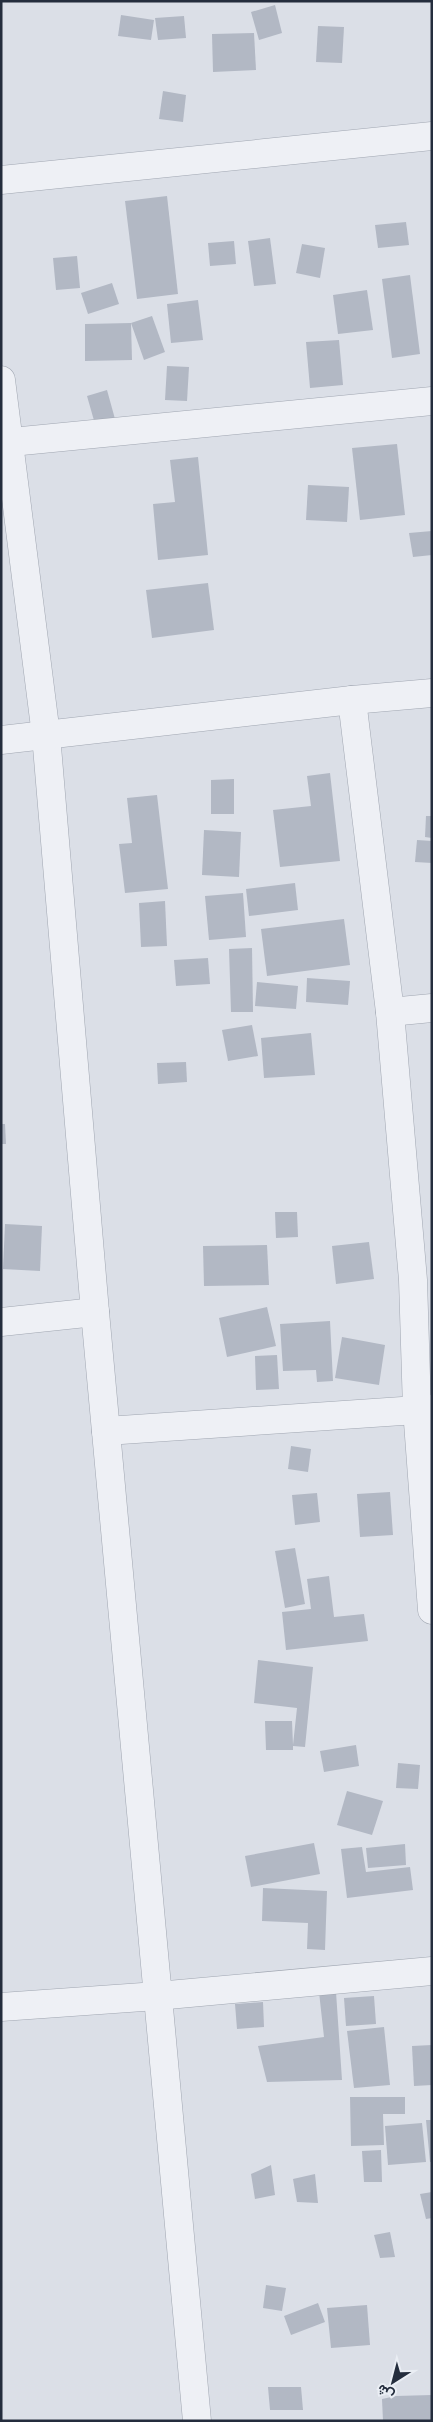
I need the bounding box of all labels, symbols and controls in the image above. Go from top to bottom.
north arrow [368,2357,418,2407]
text: ش [373,2380,397,2405]

